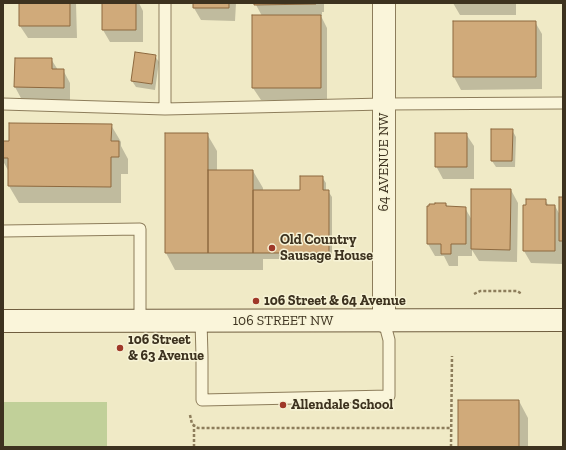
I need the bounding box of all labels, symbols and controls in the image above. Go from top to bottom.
street label: 64 AVENUE NW [376,113,392,211]
place label: Old Country Sausage House [280,232,373,264]
marker: Old Country Sausage House [267,243,277,253]
place label: 106 Street & 64 Avenue [264,293,406,309]
marker: 106 Street & 64 Avenue [251,296,261,306]
street label: 106 STREET NW [233,313,333,329]
place label: 106 Street & 63 Avenue [128,332,204,364]
marker: 106 Street & 63 Avenue [115,343,125,353]
place label: Allendale School [291,397,393,413]
marker: Allendale School [278,400,288,410]

